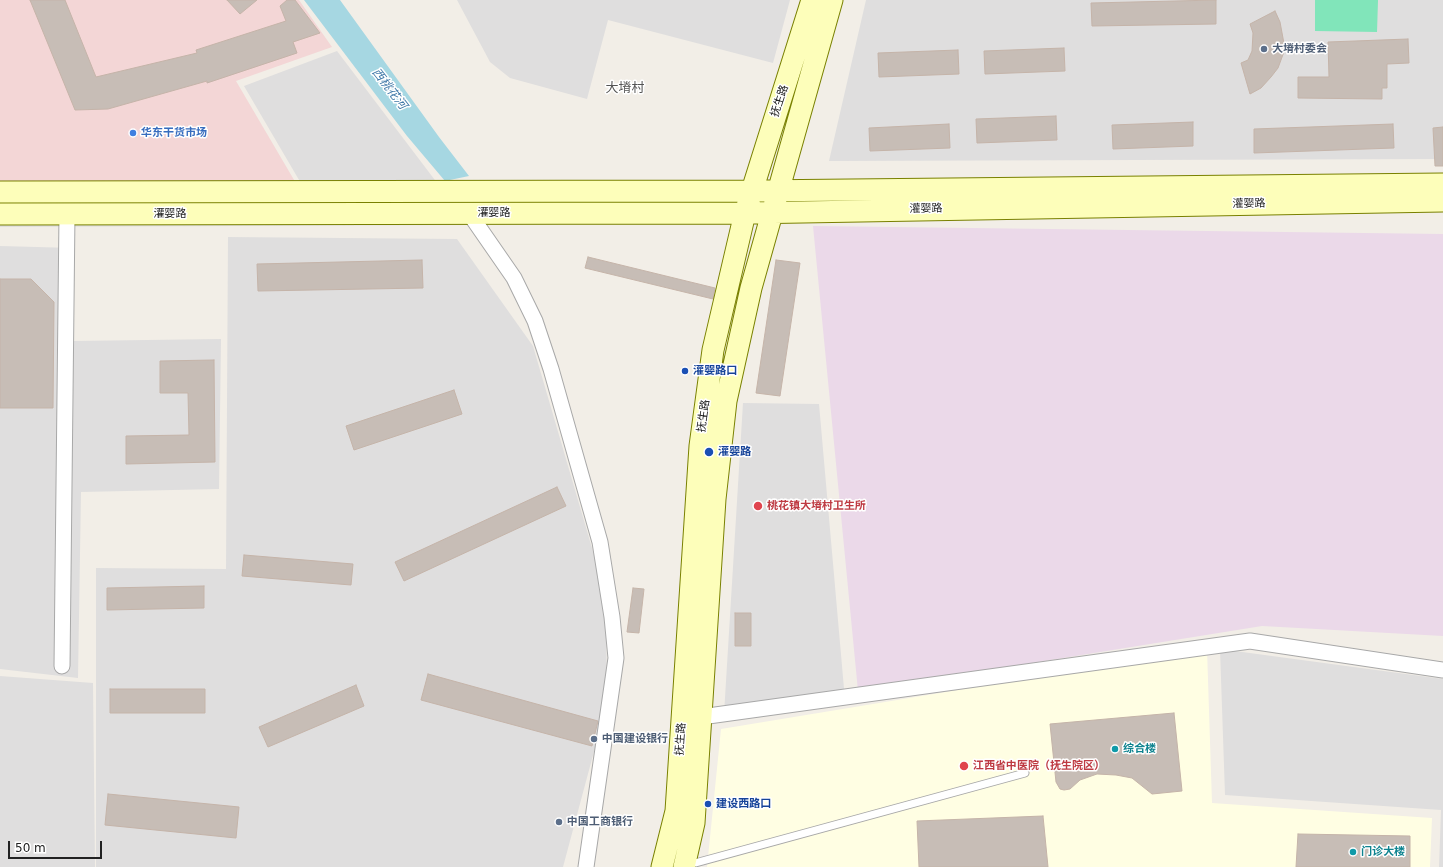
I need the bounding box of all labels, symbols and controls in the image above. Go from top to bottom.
place label: 大塉村委会 [1272,42,1327,56]
marker: 大塉村委会 [1259,44,1269,54]
water label: 西桃花河 [369,66,409,112]
district label: 大塉村 [606,81,644,97]
street label: 抚生路 [769,83,791,119]
place label: 华东干货市场 [141,126,207,140]
marker: 华东干货市场 [128,128,138,138]
street label: 灌婴路 [1232,197,1266,211]
street label: 灌婴路 [909,202,943,216]
street label: 灌婴路 [478,206,510,220]
street label: 灌婴路 [154,207,186,221]
place label: 灌婴路口 [693,364,737,378]
marker: 灌婴路口 [680,366,690,376]
street label: 抚生路 [695,399,713,433]
place label: 灌婴路 [718,445,751,459]
marker: 灌婴路 [703,446,715,458]
place label: 桃花镇大塉村卫生所 [767,499,866,513]
marker: 桃花镇大塉村卫生所 [752,500,764,512]
street label: 抚生路 [673,722,689,756]
place label: 中国建设银行 [602,732,668,746]
marker: 中国建设银行 [589,734,599,744]
place label: 综合楼 [1123,742,1156,756]
marker: 综合楼 [1110,744,1120,754]
place label: 江西省中医院（抚生院区） [973,759,1105,773]
marker: 江西省中医院（抚生院区） [958,760,970,772]
place label: 建设西路口 [716,797,771,811]
marker: 建设西路口 [703,799,713,809]
place label: 中国工商银行 [567,815,633,829]
marker: 中国工商银行 [554,817,564,827]
scale bar [10,833,104,859]
text: 50 m [15,841,46,855]
place label: 门诊大楼 [1361,845,1405,859]
marker: 门诊大楼 [1348,847,1358,857]

